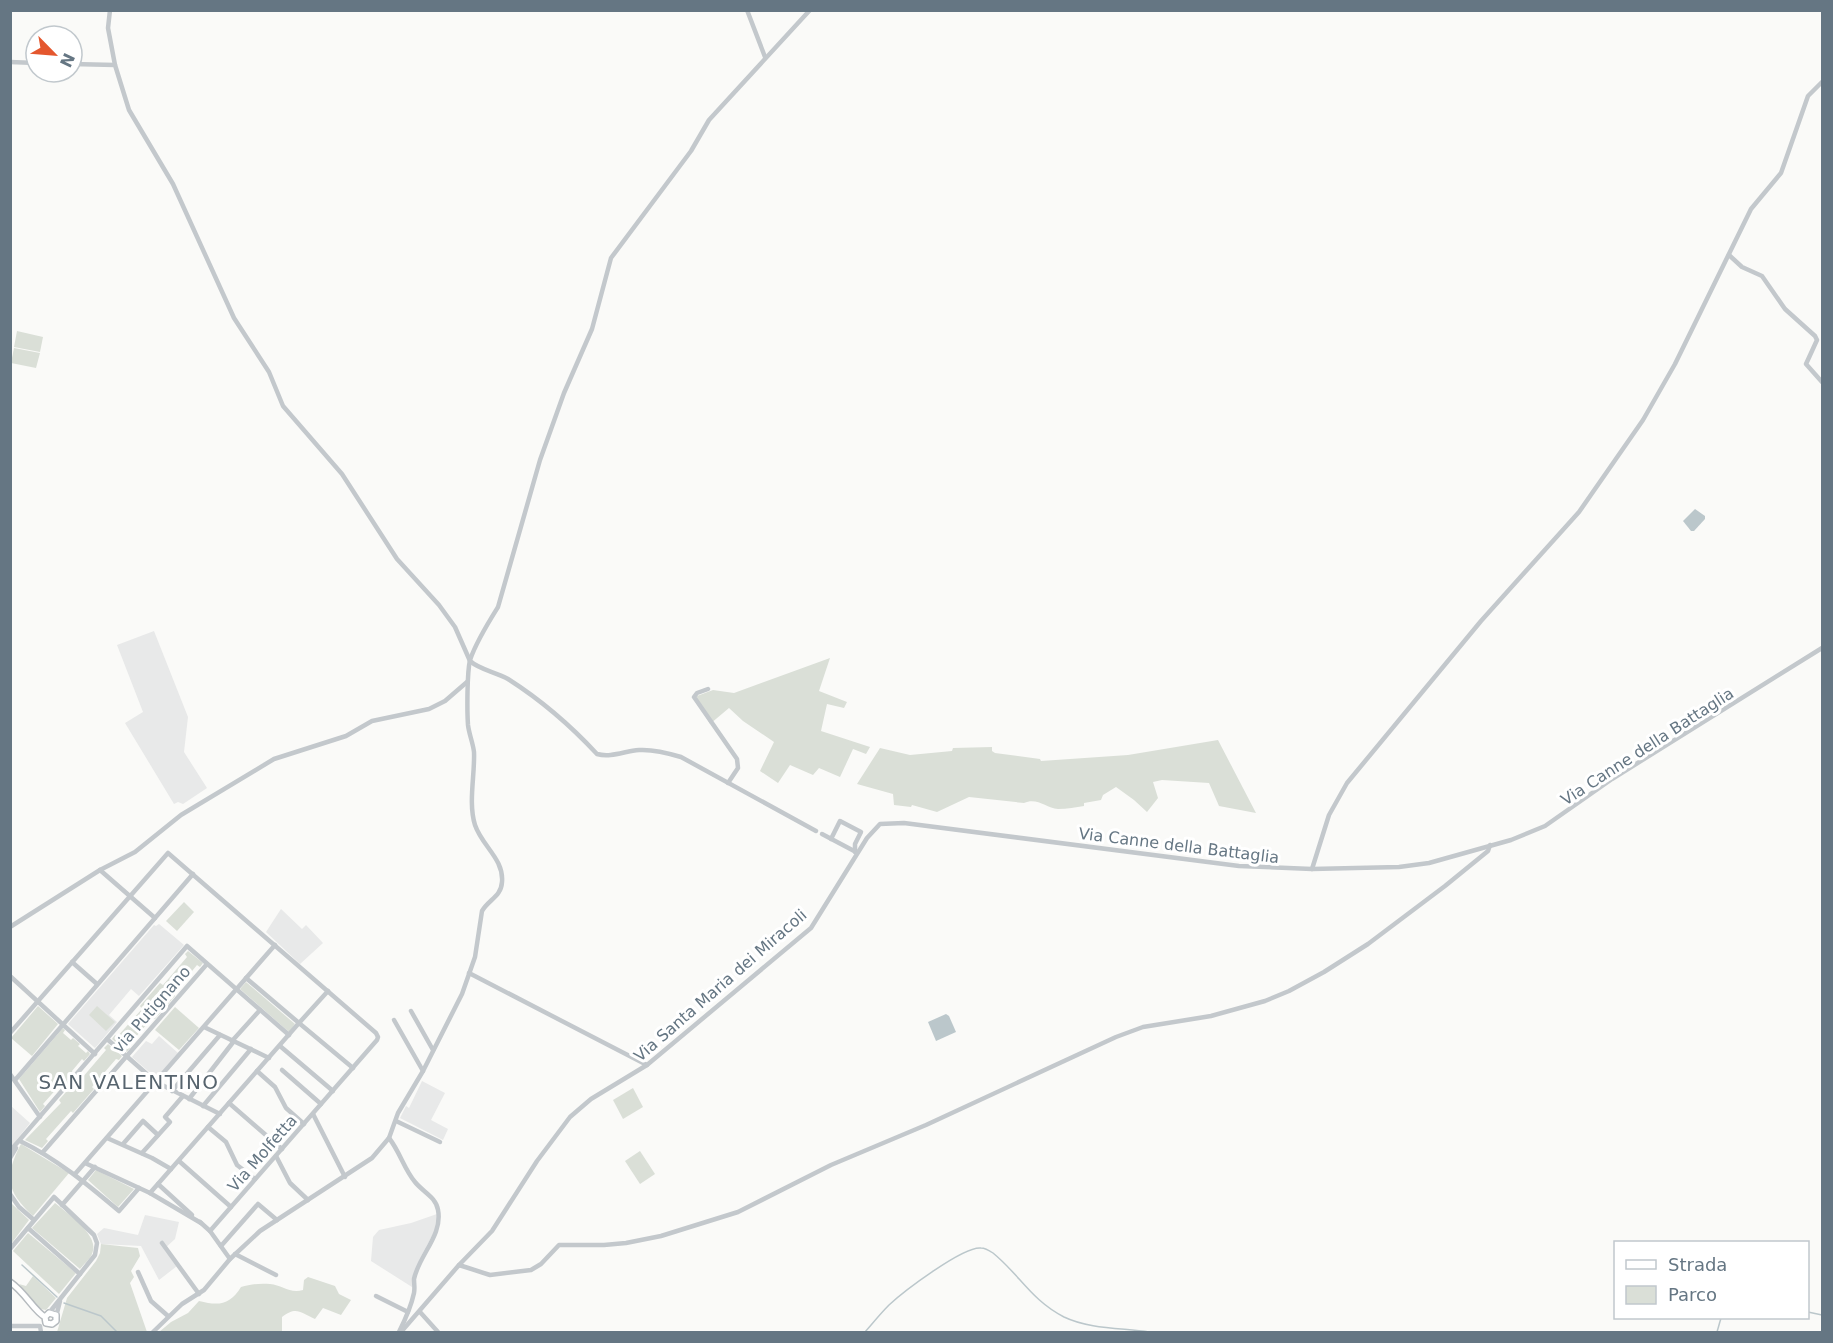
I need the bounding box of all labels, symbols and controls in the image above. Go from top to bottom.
north arrow [24,24,84,84]
text: N [56,50,79,70]
street label: Via Canne della Battaglia [1557,683,1737,809]
street label: Via Canne della Battaglia [1078,824,1280,867]
street label: Via Santa Maria dei Miracoli [630,905,810,1065]
street label: via Putignano [108,962,194,1057]
district label: SAN VALENTINO [38,1070,220,1094]
street label: Via Molfetta [224,1111,301,1196]
legend [1614,1241,1809,1319]
text: Strada [1668,1254,1727,1275]
text: Parco [1668,1284,1717,1305]

